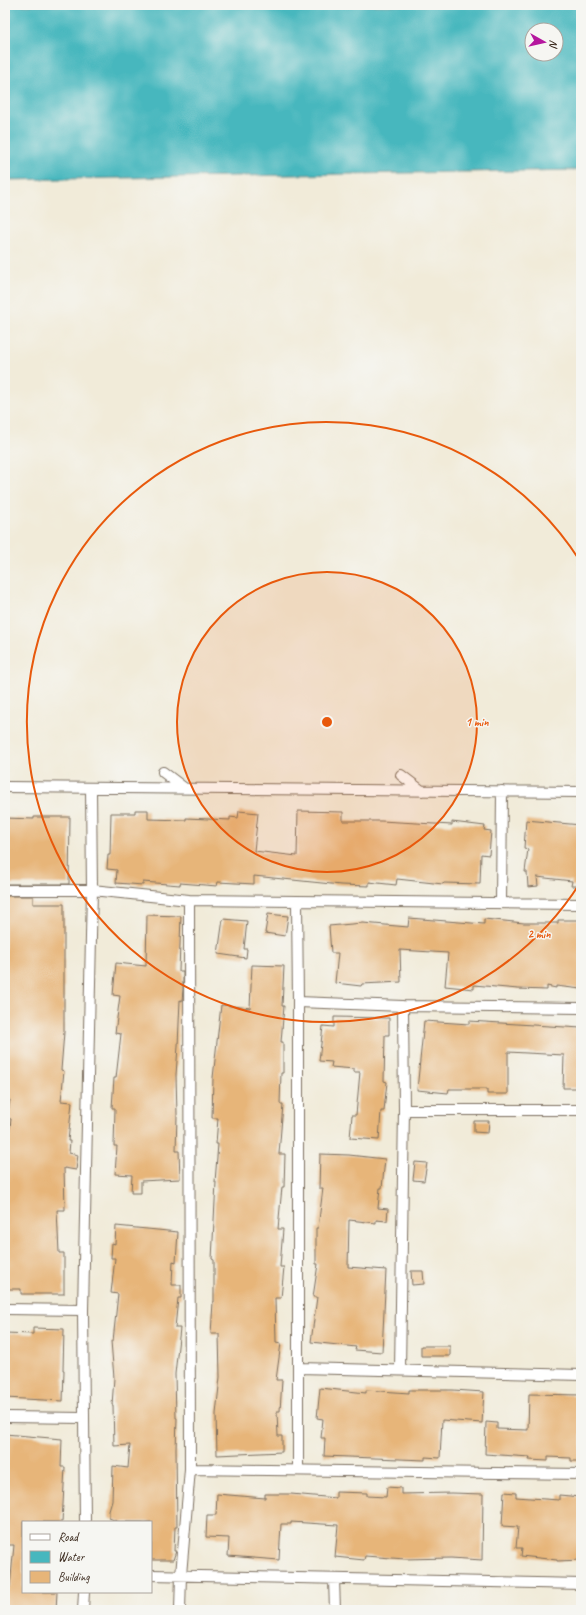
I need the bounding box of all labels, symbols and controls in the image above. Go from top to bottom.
north arrow [524,22,564,62]
text: N [546,39,561,50]
text: 1 min [466,714,489,730]
centre of rings [320,715,334,729]
text: 2 min [528,926,551,942]
legend [22,1521,152,1593]
text: Road [58,1529,80,1545]
text: Water [58,1549,86,1565]
text: Building [58,1569,90,1585]

